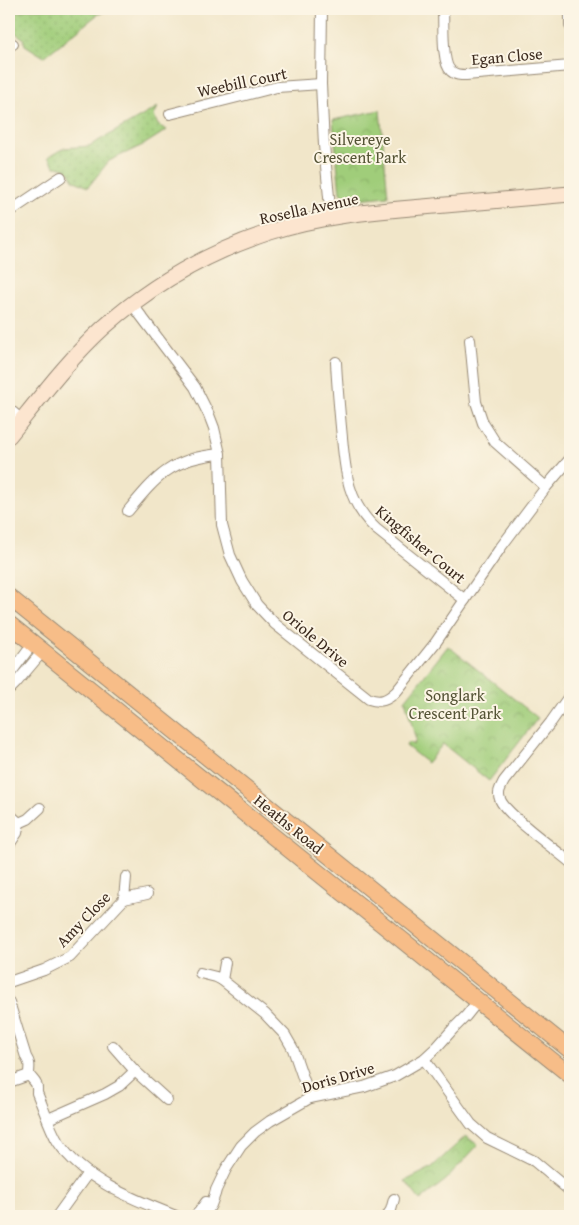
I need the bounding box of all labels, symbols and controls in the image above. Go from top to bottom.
street label: Egan Close [470,41,544,71]
street label: Weebill Court [195,61,289,103]
park label: Silvereye Crescent Park [314,127,407,169]
street label: Rosella Avenue [257,186,361,230]
street label: Kingfisher Court [371,499,472,589]
street label: Oriole Drive [277,603,355,673]
park label: Songlark Crescent Park [409,683,502,725]
street label: Heaths Road [249,788,329,860]
street label: Amy Close [50,886,116,952]
street label: Doris Drive [299,1055,377,1099]

